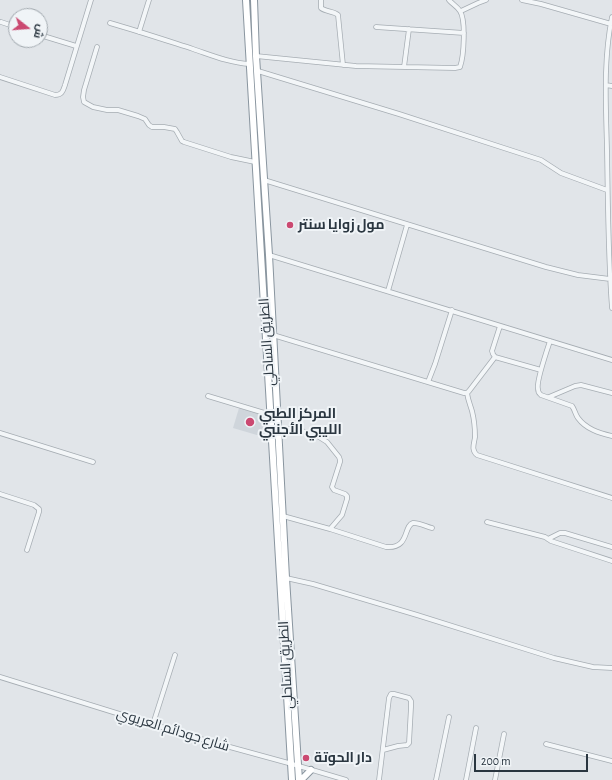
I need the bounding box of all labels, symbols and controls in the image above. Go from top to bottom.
north arrow [8,8,48,48]
text: ش [32,23,46,40]
place label: مول زوايا سنتر [298,217,385,233]
marker: مول زوايا سنتر [285,220,295,230]
street label: الطريق الساحلي [256,297,278,387]
place label: المركز الطبي الليبي الأجنبي [259,406,342,438]
marker: المركز الطبي الليبي الأجنبي [244,416,256,428]
street label: الطريق الساحلي [275,620,297,710]
street label: شارع جودائم العريوي [114,705,232,755]
scale bar [476,746,590,772]
place label: دار الحوتة [314,750,372,766]
marker: دار الحوتة [301,753,311,763]
text: 200 m [481,755,511,767]

